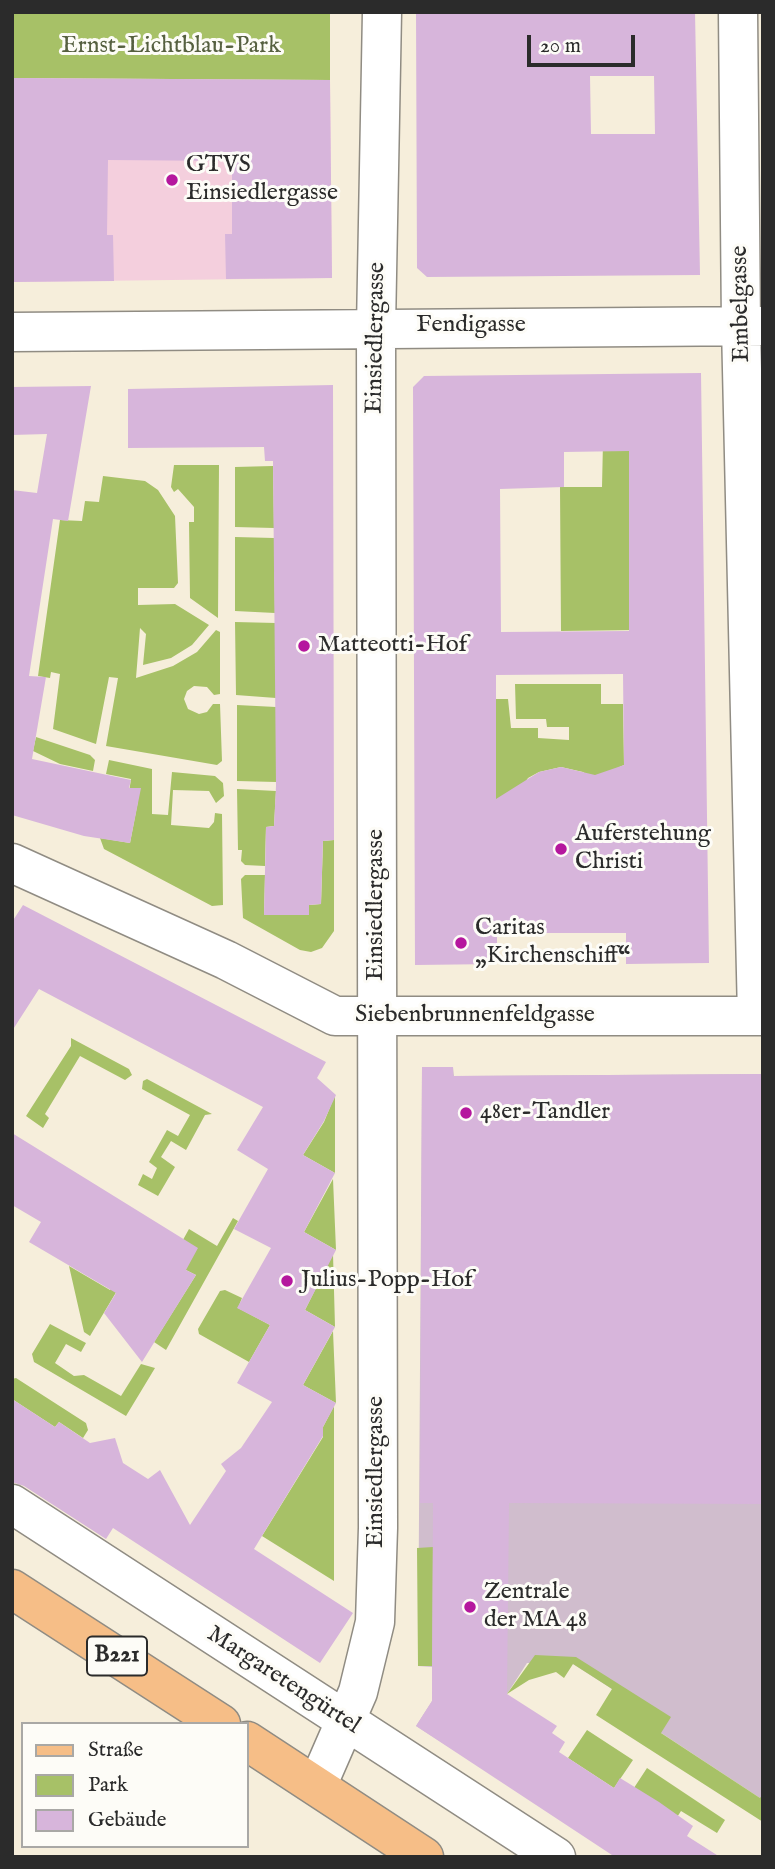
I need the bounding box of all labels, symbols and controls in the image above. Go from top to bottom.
scale bar [530,21,638,65]
park label: Ernst-Lichtblau-Park [61,33,281,61]
text: 20 m [540,33,581,60]
place label: GTVS Einsiedlergasse [186,152,338,208]
marker: GTVS Einsiedlergasse [164,172,180,188]
street label: Embelgasse [727,245,757,363]
street label: Einsiedlergasse [361,262,393,414]
street label: Fendigasse [416,312,526,340]
place label: Matteotti-Hof [318,632,467,660]
marker: Matteotti-Hof [296,638,312,654]
place label: Auferstehung Christi [575,821,711,877]
street label: Einsiedlergasse [363,829,391,981]
marker: Auferstehung Christi [553,841,569,857]
place label: Caritas „Kirchenschiff“ [475,915,630,971]
marker: Caritas „Kirchenschiff“ [453,935,469,951]
street label: Siebenbrunnenfeldgasse [355,1002,595,1030]
place label: 48er-Tandler [480,1099,610,1127]
marker: 48er-Tandler [458,1105,474,1121]
place label: Julius-Popp-Hof [301,1267,473,1295]
marker: Julius-Popp-Hof [279,1273,295,1289]
street label: Einsiedlergasse [363,1396,391,1548]
place label: Zentrale der MA 48 [484,1579,587,1635]
marker: Zentrale der MA 48 [462,1599,478,1615]
street label: Margaretengürtel [201,1621,365,1741]
road number: B221 [87,1637,147,1676]
legend [21,1722,248,1848]
text: Straße [88,1737,143,1764]
text: Park [88,1772,128,1799]
text: Gebäude [88,1807,166,1834]

